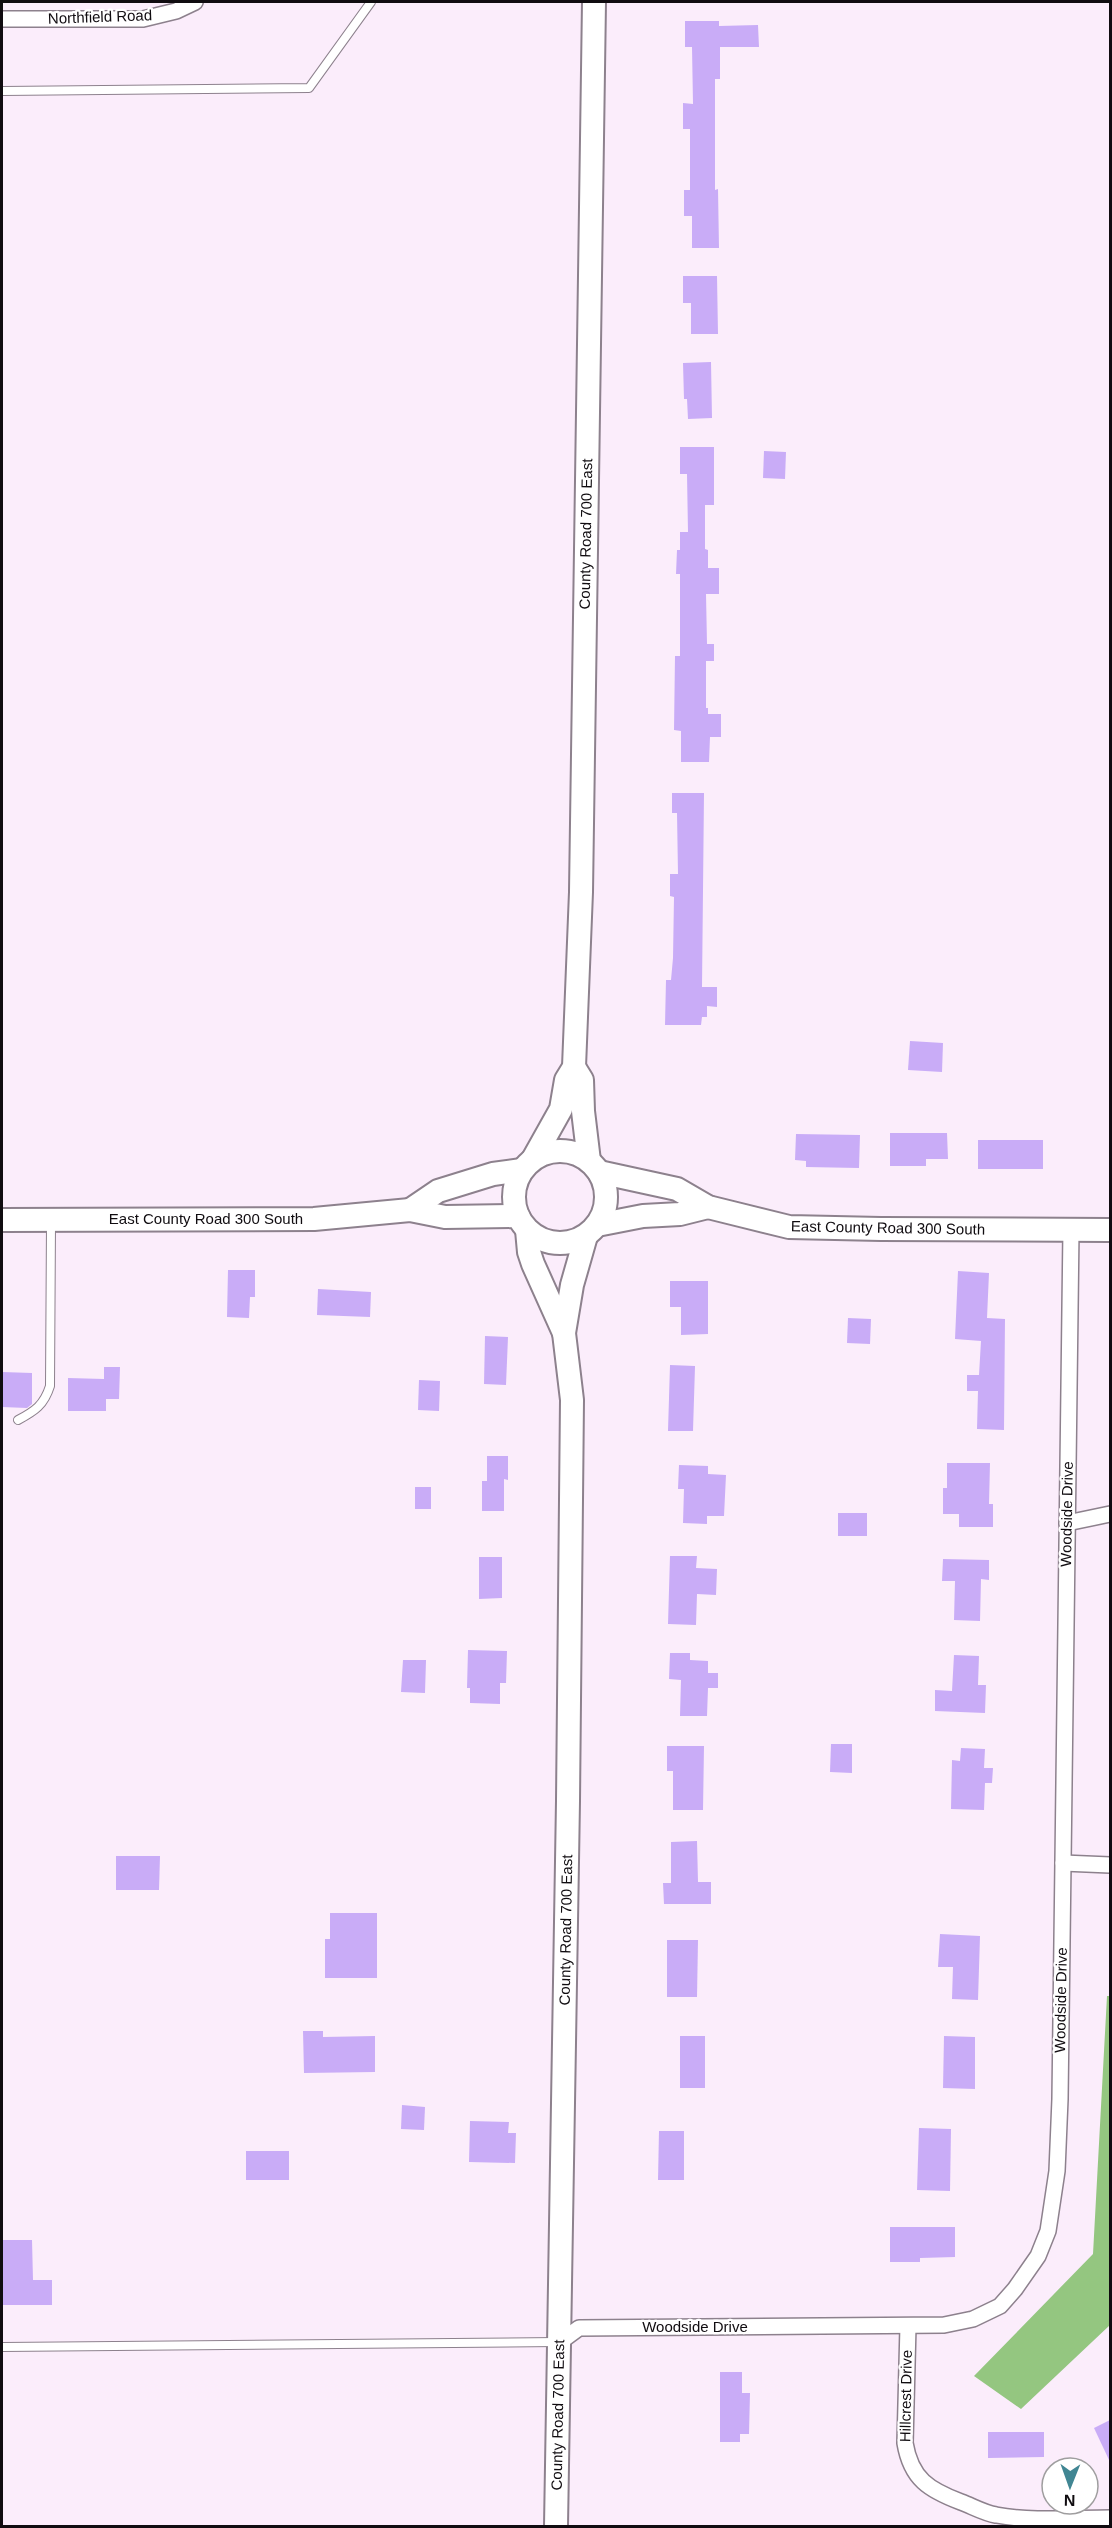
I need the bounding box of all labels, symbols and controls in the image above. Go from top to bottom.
street label: Northfield Road [48,6,152,27]
street label: County Road 700 East [576,458,595,610]
street label: East County Road 300 South [109,1210,303,1227]
street label: East County Road 300 South [791,1217,985,1238]
street label: Woodside Drive [1057,1461,1076,1567]
street label: County Road 700 East [556,1854,575,2006]
street label: Woodside Drive [1051,1947,1070,2053]
street label: Woodside Drive [642,2318,748,2335]
street label: County Road 700 East [548,2339,567,2491]
street label: Hillcrest Drive [896,2350,915,2442]
north arrow [1040,2456,1100,2516]
text: N [1064,2492,1076,2509]

